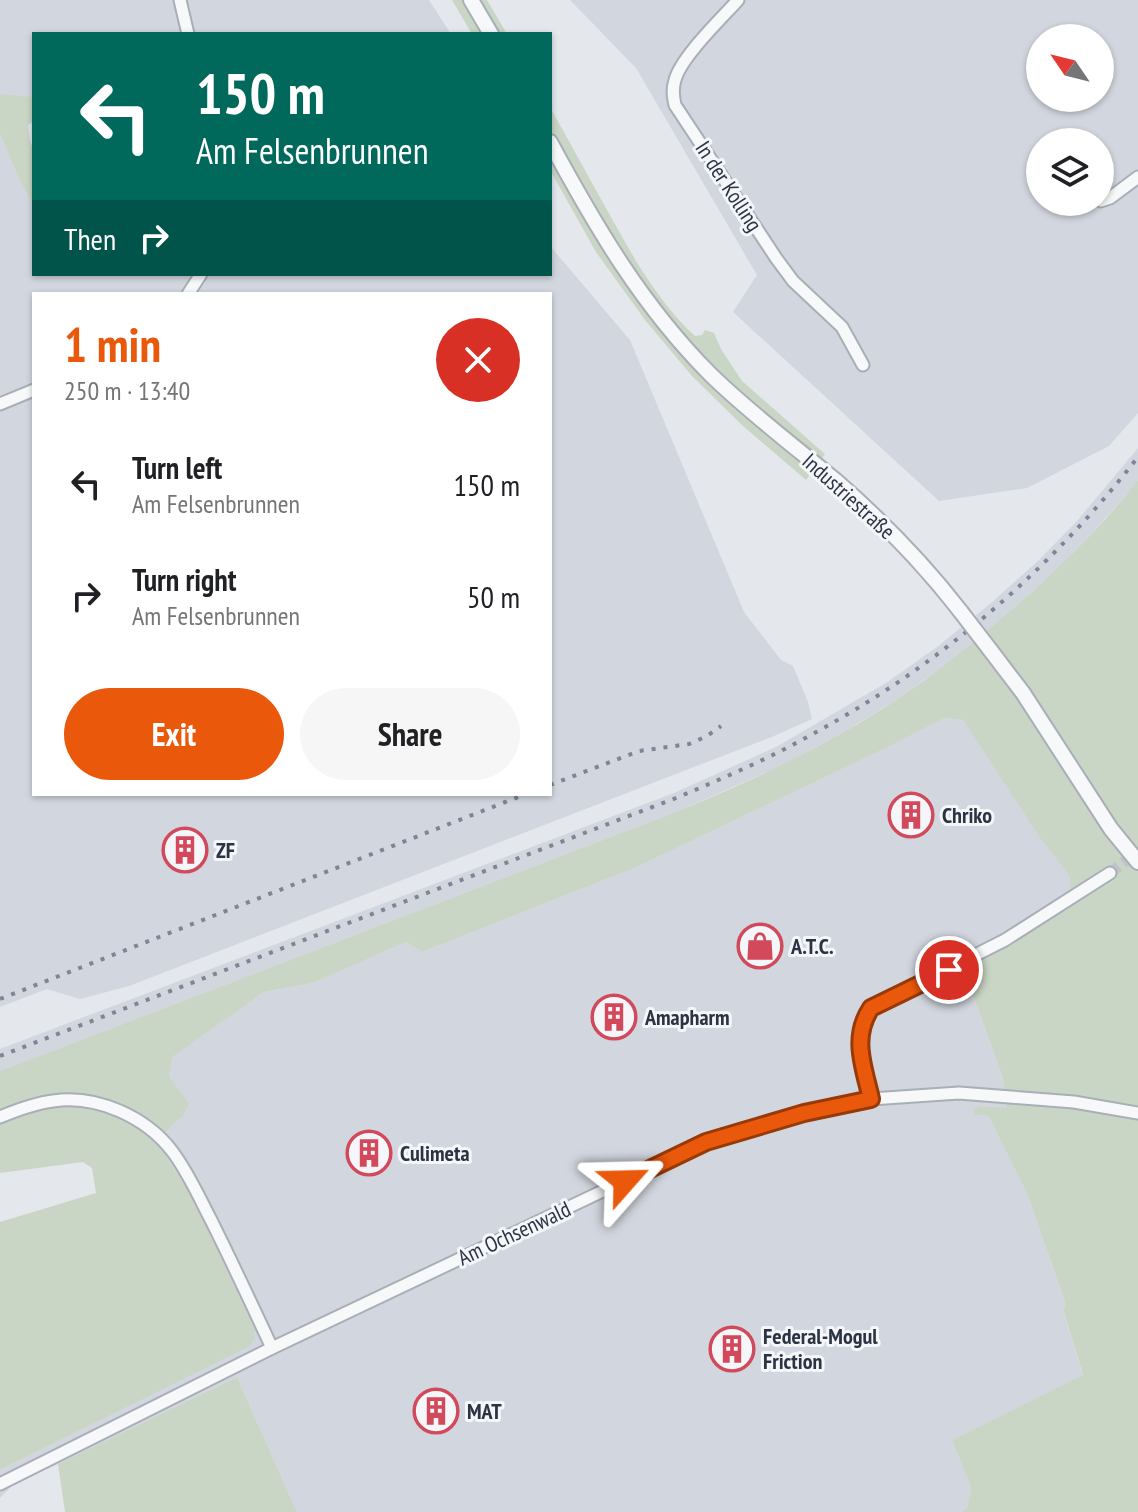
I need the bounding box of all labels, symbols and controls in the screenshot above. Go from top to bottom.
north arrow [1026,24,1114,112]
map controls [1026,24,1114,216]
text: 150 m [196,57,325,129]
icon: left [64,64,168,168]
text: Am Felsenbrunnen [196,127,428,174]
button: layers [1026,128,1114,216]
street label: In der Kolling [689,135,769,237]
icon: right [132,216,176,260]
text: Then [64,219,116,258]
text: 1 min [64,313,161,375]
button: close [436,318,520,402]
text: 250 m · 13:40 [64,374,190,407]
street label: Industriestraße [797,447,901,545]
text: Turn left [132,448,222,487]
icon: left [64,462,108,506]
text: 150 m [454,465,520,504]
text: Am Felsenbrunnen [132,487,300,520]
text: Turn right [132,560,236,599]
icon: right [64,574,108,618]
text: 50 m [467,577,520,616]
text: Am Felsenbrunnen [132,599,300,632]
button: Exit [64,688,284,780]
button: Share [300,688,520,780]
building icon: Chriko [887,791,935,839]
place label: Chriko [942,801,992,829]
building icon: ZF [161,826,209,874]
place label: ZF [216,836,235,864]
shop icon: A.T.C. [736,922,784,970]
place label: A.T.C. [790,932,834,960]
pin [915,936,983,1004]
icon: arrive [927,948,971,992]
building icon: Amapharm [590,993,638,1041]
place label: Amapharm [644,1003,730,1031]
building icon: Culimeta [345,1129,393,1177]
place label: Culimeta [400,1139,469,1167]
position arrow [583,1139,667,1223]
street label: Am Ochsenwald [453,1195,575,1271]
place label: Federal-Mogul Friction [763,1322,878,1375]
building icon: Federal-Mogul Friction [708,1325,756,1373]
building icon: MAT [412,1387,460,1435]
place label: MAT [467,1397,502,1425]

